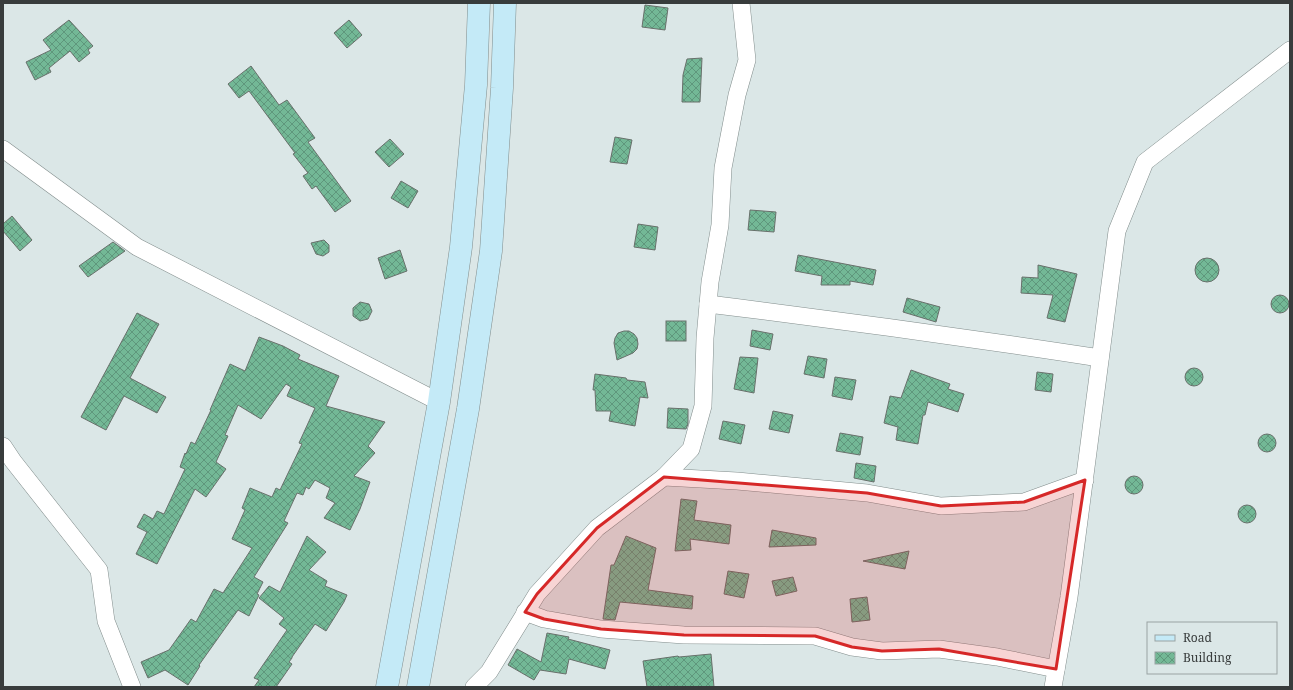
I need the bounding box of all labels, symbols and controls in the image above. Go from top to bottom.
legend [1147,622,1277,674]
text: Road [1183,629,1213,646]
text: Building [1183,649,1232,666]

